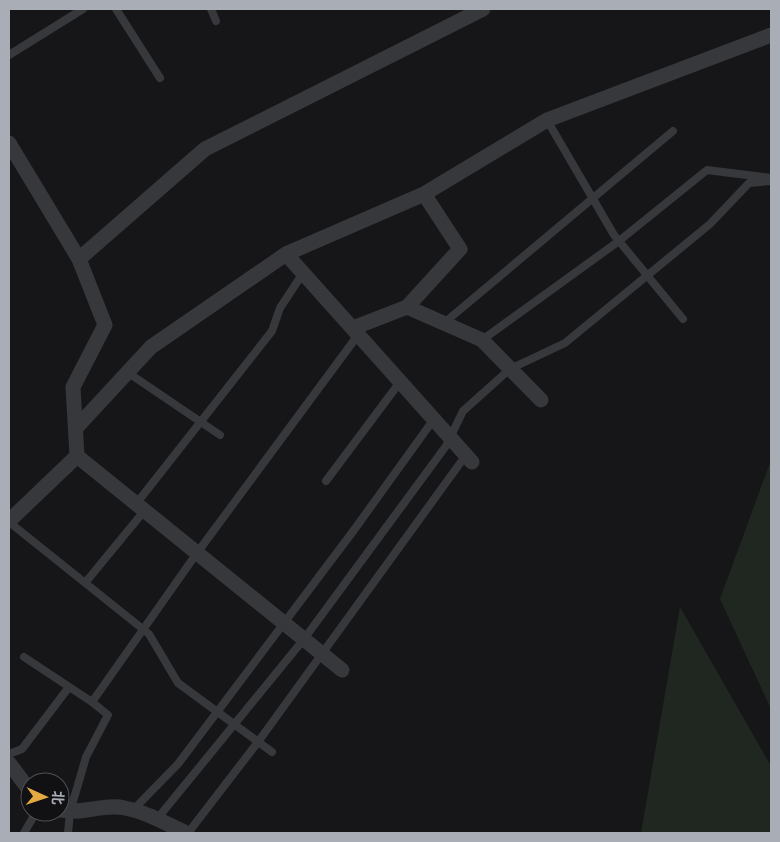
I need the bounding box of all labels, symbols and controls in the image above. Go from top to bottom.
north arrow [20,772,70,822]
text: 北 [50,790,66,805]

